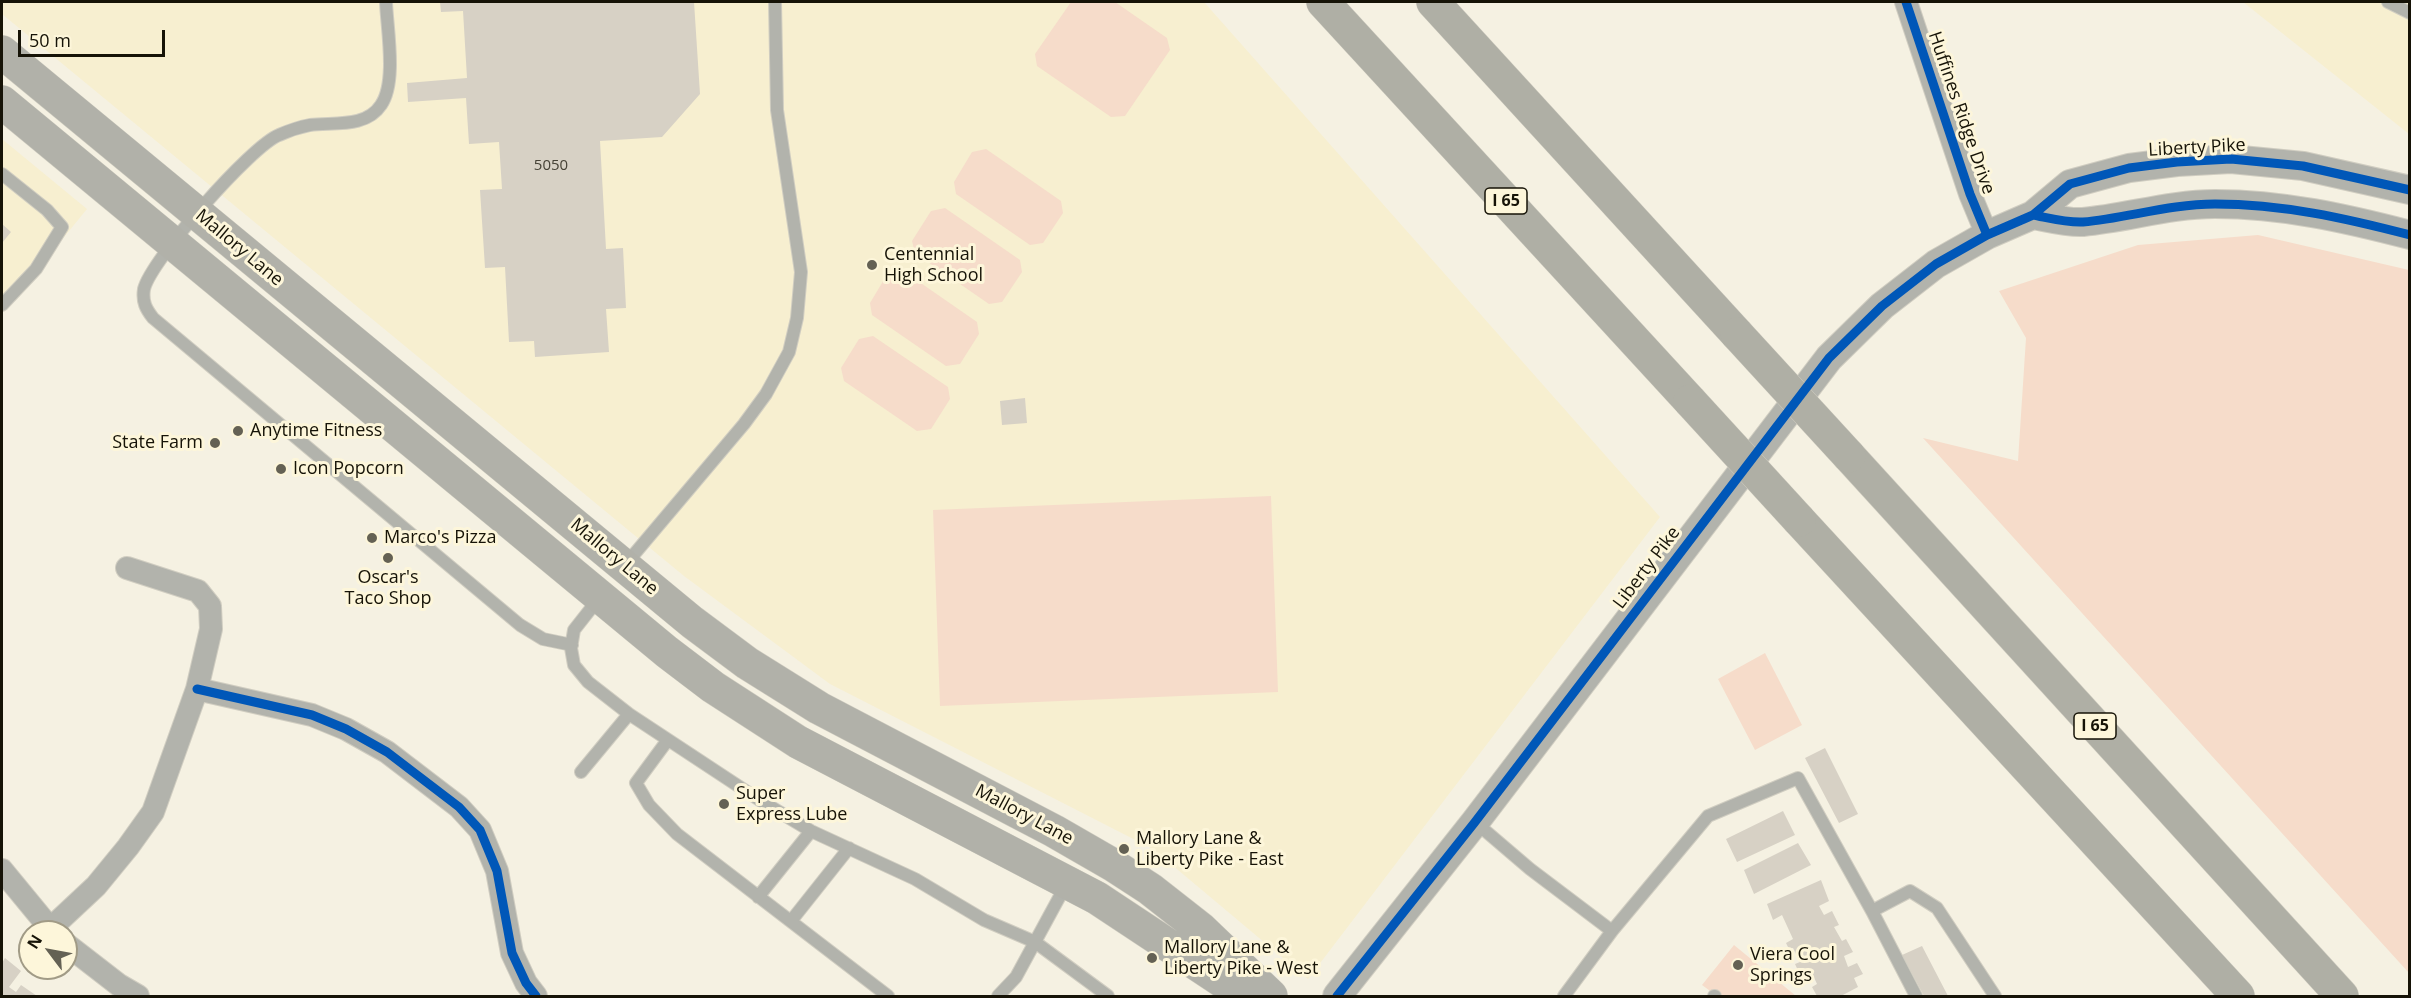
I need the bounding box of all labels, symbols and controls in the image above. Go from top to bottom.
scale bar [21,18,168,56]
text: 50 m [29,28,71,52]
street label: Huffines Ridge Drive [1923,29,1999,197]
street label: Liberty Pike [2148,135,2246,161]
house number: 5050 [534,157,568,175]
road number: I 65 [1485,188,1527,214]
street label: Mallory Lane [191,205,287,291]
place label: Centennial High School [884,244,983,286]
marker: Centennial High School [865,258,879,272]
place label: Anytime Fitness [250,420,382,442]
marker: Anytime Fitness [231,424,245,438]
place label: State Farm [112,432,203,454]
marker: State Farm [208,436,222,450]
place label: Icon Popcorn [293,458,404,480]
marker: Icon Popcorn [274,462,288,476]
street label: Mallory Lane [566,514,662,600]
street label: Liberty Pike [1609,523,1685,613]
place label: Marco's Pizza [384,527,496,549]
marker: Marco's Pizza [365,531,379,545]
marker: Oscar's Taco Shop [381,551,395,565]
place label: Oscar's Taco Shop [345,567,431,610]
road number: I 65 [2074,713,2116,739]
street label: Mallory Lane [971,780,1077,850]
place label: Super Express Lube [736,783,847,826]
marker: Super Express Lube [717,797,731,811]
place label: Mallory Lane & Liberty Pike - East [1136,828,1284,870]
marker: Mallory Lane & Liberty Pike - East [1117,842,1131,856]
north arrow [18,920,78,980]
text: N [22,930,47,953]
place label: Mallory Lane & Liberty Pike - West [1164,937,1318,980]
place label: Viera Cool Springs [1750,944,1835,986]
marker: Mallory Lane & Liberty Pike - West [1145,951,1159,965]
marker: Viera Cool Springs [1731,958,1745,972]

